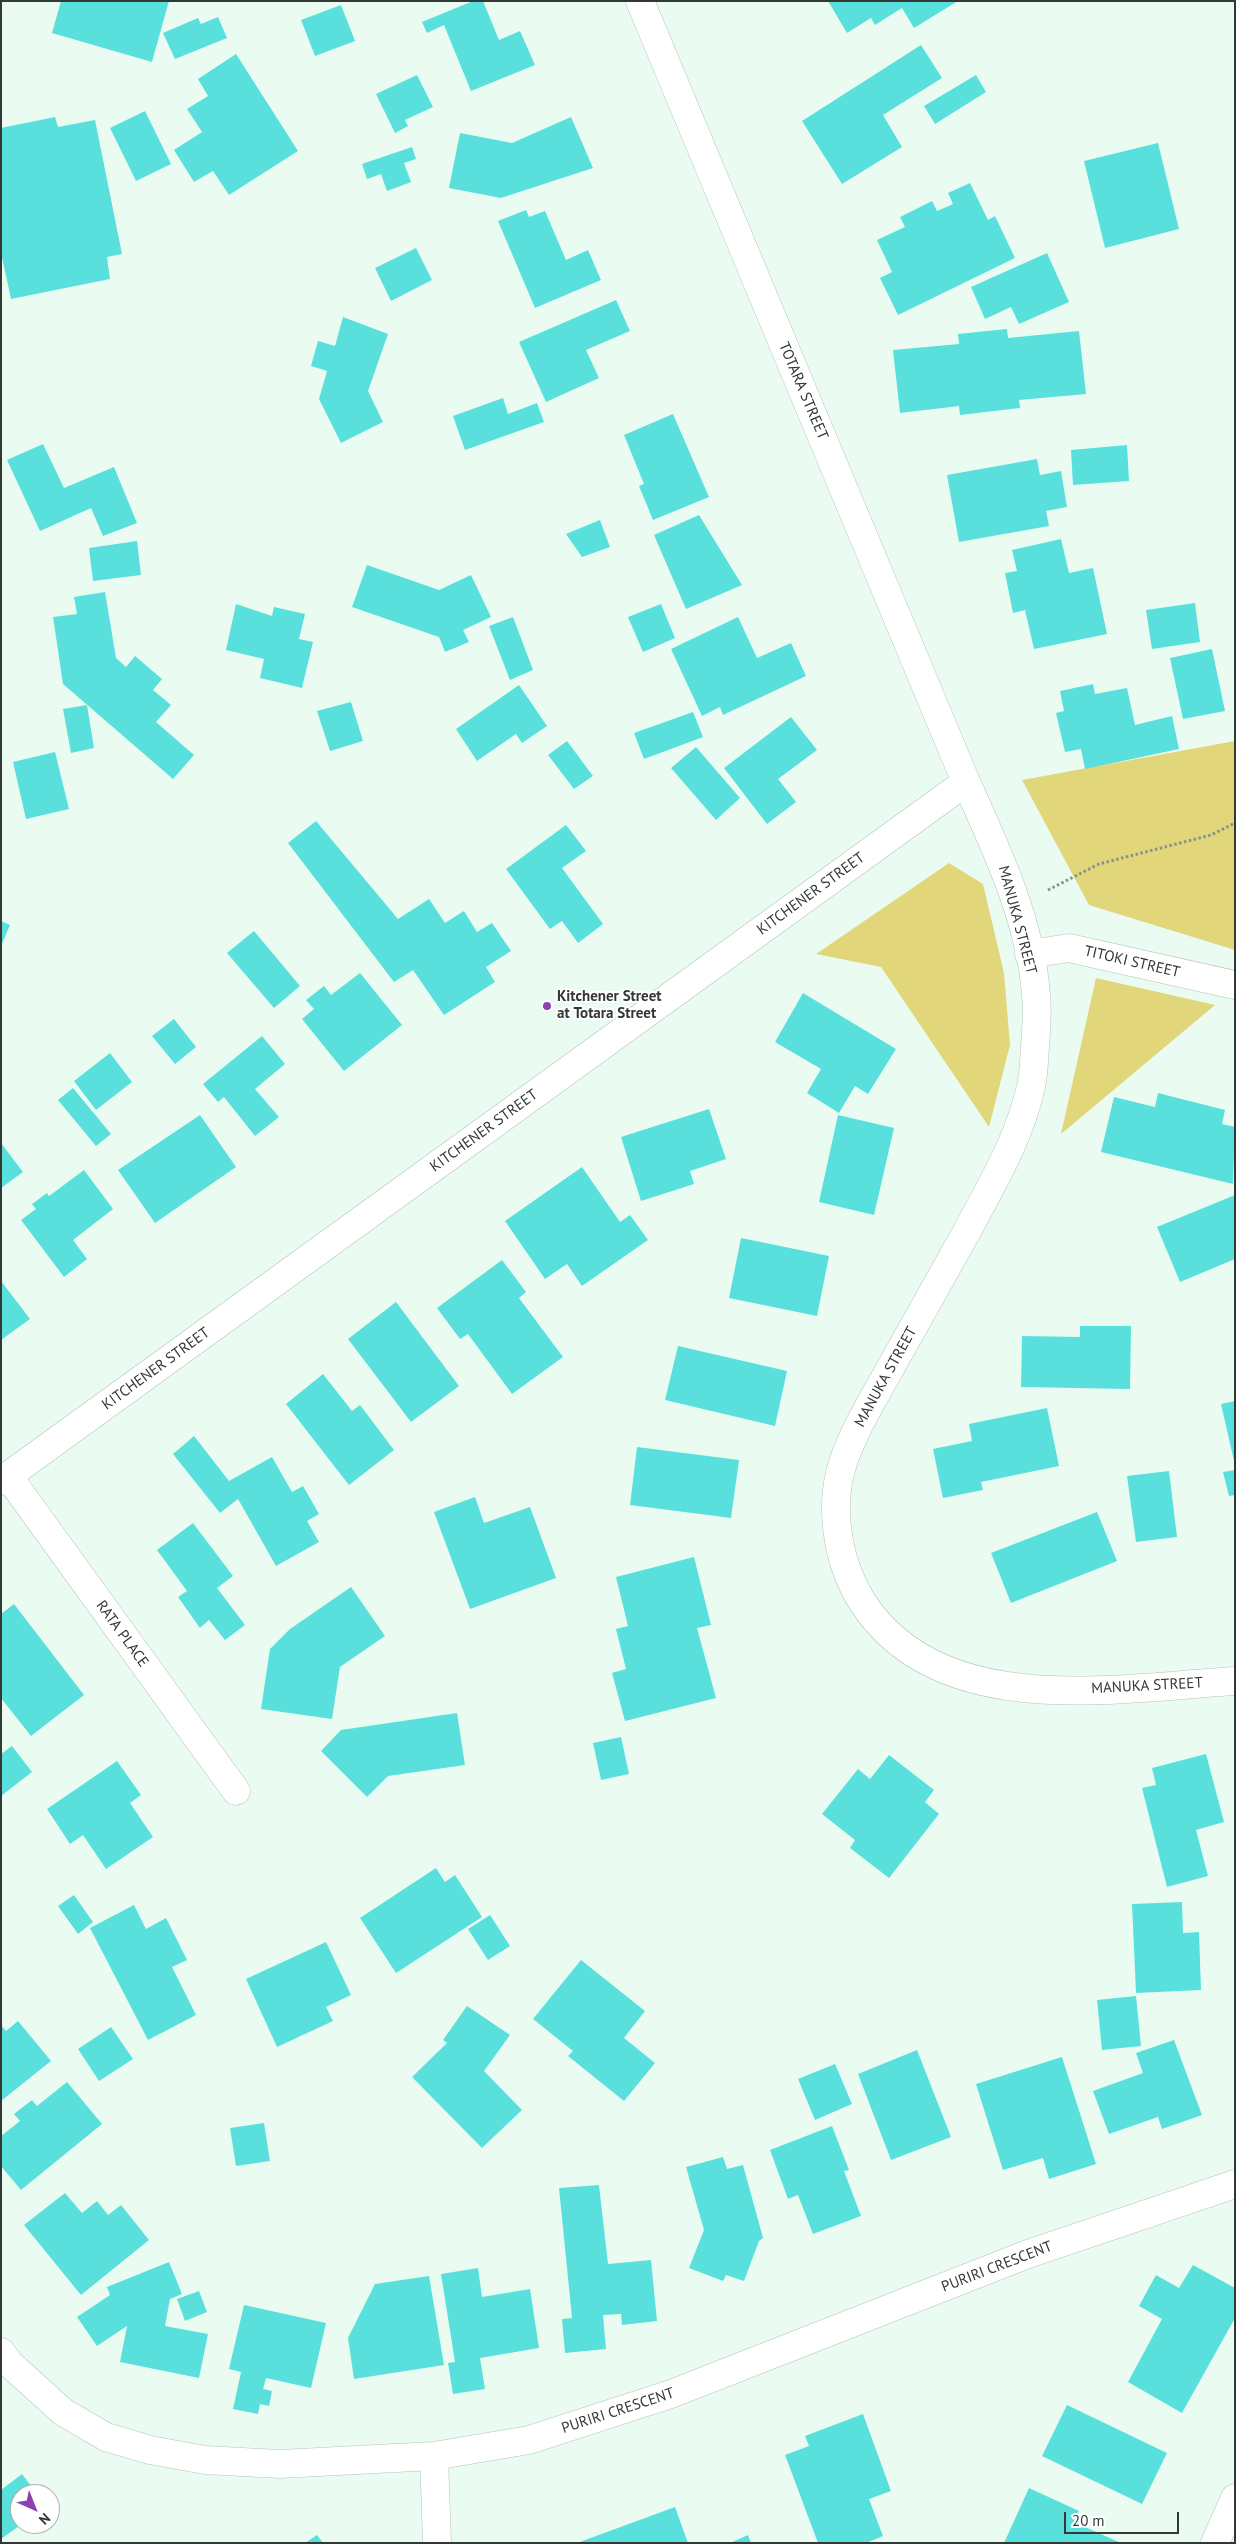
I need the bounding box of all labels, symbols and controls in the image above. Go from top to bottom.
street label: TOTARA STREET [774,340,832,442]
street label: KITCHENER STREET [754,849,868,939]
street label: MANUKA STREET [994,864,1040,976]
street label: TITOKI STREET [1082,942,1182,982]
place label: Kitchener Street at Totara Street [557,988,661,1023]
marker: Kitchener Street at Totara Street [541,1000,553,1012]
street label: KITCHENER STREET [427,1086,541,1176]
street label: KITCHENER STREET [99,1324,213,1414]
street label: MANUKA STREET [851,1324,921,1430]
street label: RATA PLACE [92,1597,152,1671]
street label: MANUKA STREET [1091,1674,1203,1698]
street label: PURIRI CRESCENT [939,2238,1055,2296]
street label: PURIRI CRESCENT [559,2384,677,2438]
north arrow [10,2484,60,2534]
scale bar [1066,2502,1181,2534]
text: N [35,2509,54,2529]
text: 20 m [1072,2511,1105,2530]

